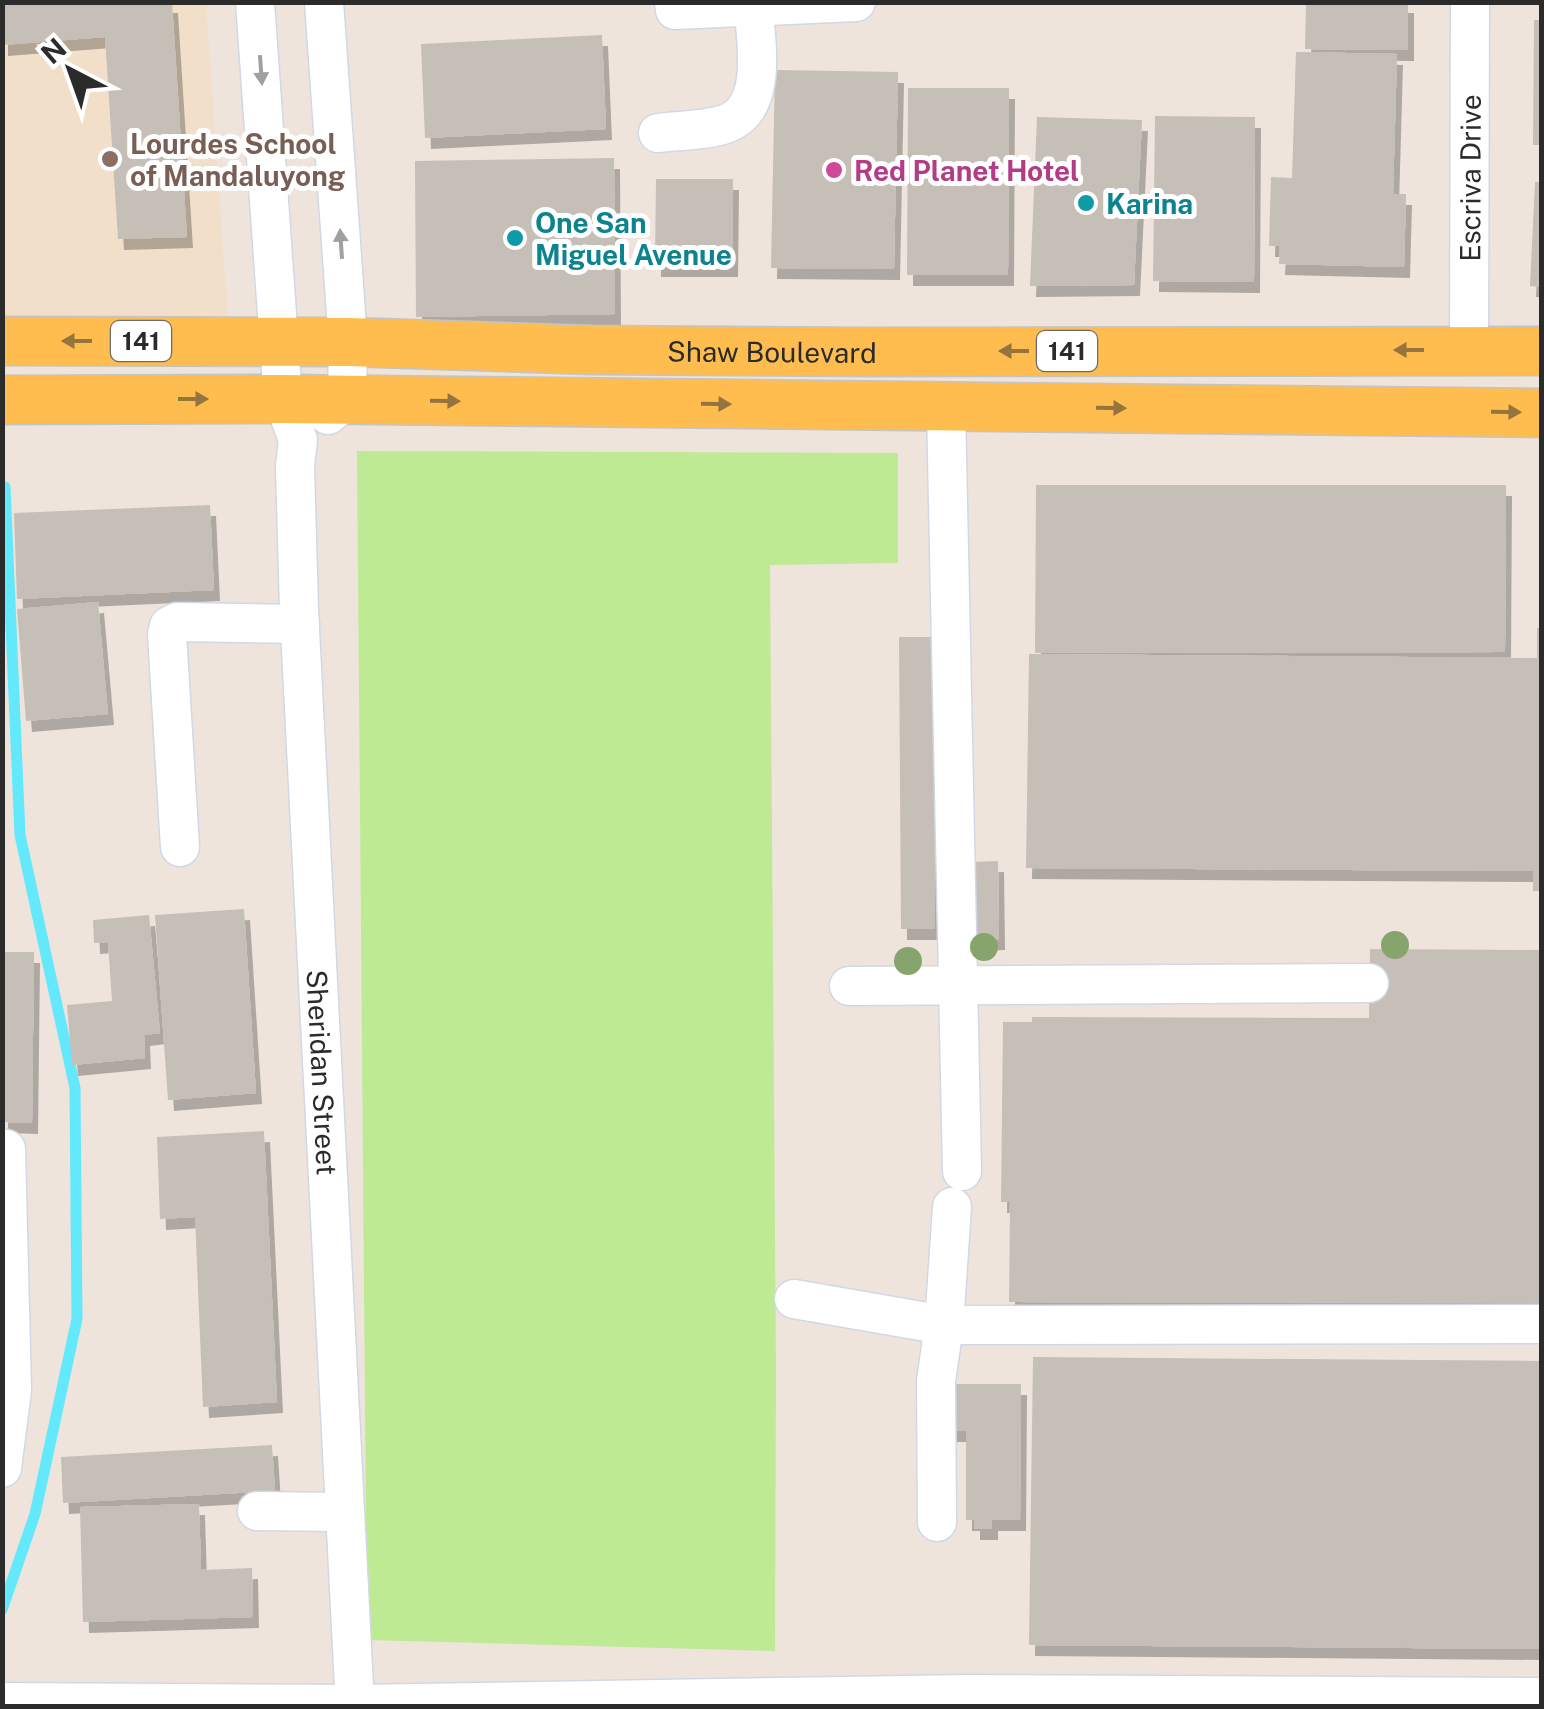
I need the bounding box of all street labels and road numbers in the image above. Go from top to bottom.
street label: Escriva Drive [1453,94,1486,262]
road number: 141 [111,321,171,361]
road number: 141 [1037,331,1097,371]
street label: Shaw Boulevard [667,334,877,369]
street label: Sheridan Street [301,969,344,1176]

